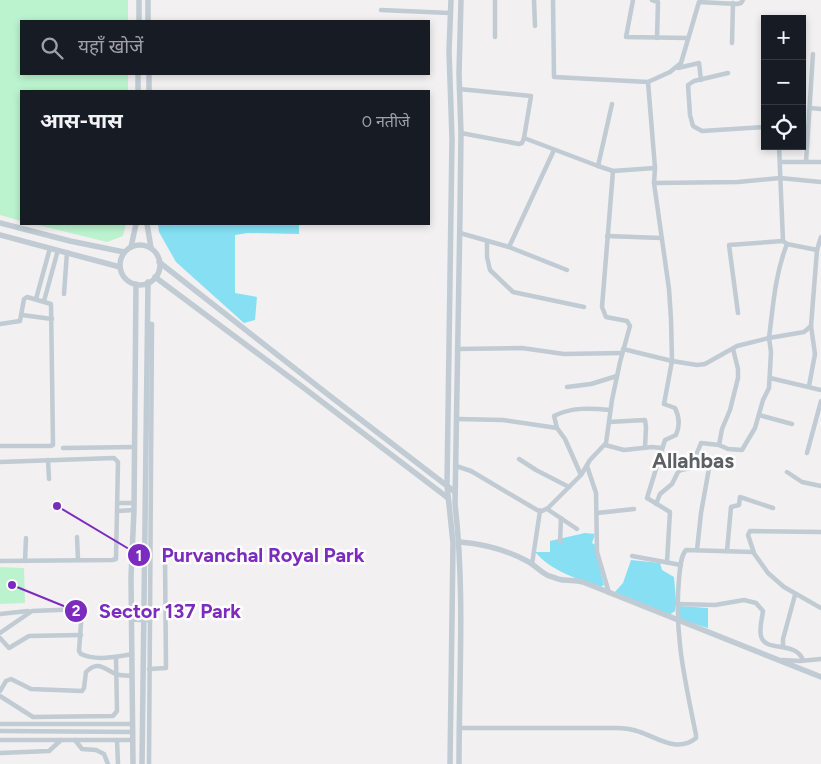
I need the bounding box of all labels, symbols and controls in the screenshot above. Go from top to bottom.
map controls [761,15,806,150]
button: + [761,15,806,60]
search box [20,20,430,75]
icon: search [38,34,66,62]
text: यहाँ खोजें [78,35,143,58]
button: − [761,60,806,105]
button: locate [761,105,806,150]
text: आस-पास [40,108,123,133]
text: 0 नतीजे [362,112,410,131]
district label: Allahbas [652,448,734,473]
callout: Purvanchal Royal Park [127,538,375,573]
text: Purvanchal Royal Park [162,543,365,567]
text: 1 [136,547,142,565]
callout: Sector 137 Park [64,594,251,629]
text: Sector 137 Park [99,599,241,623]
text: 2 [72,602,81,620]

